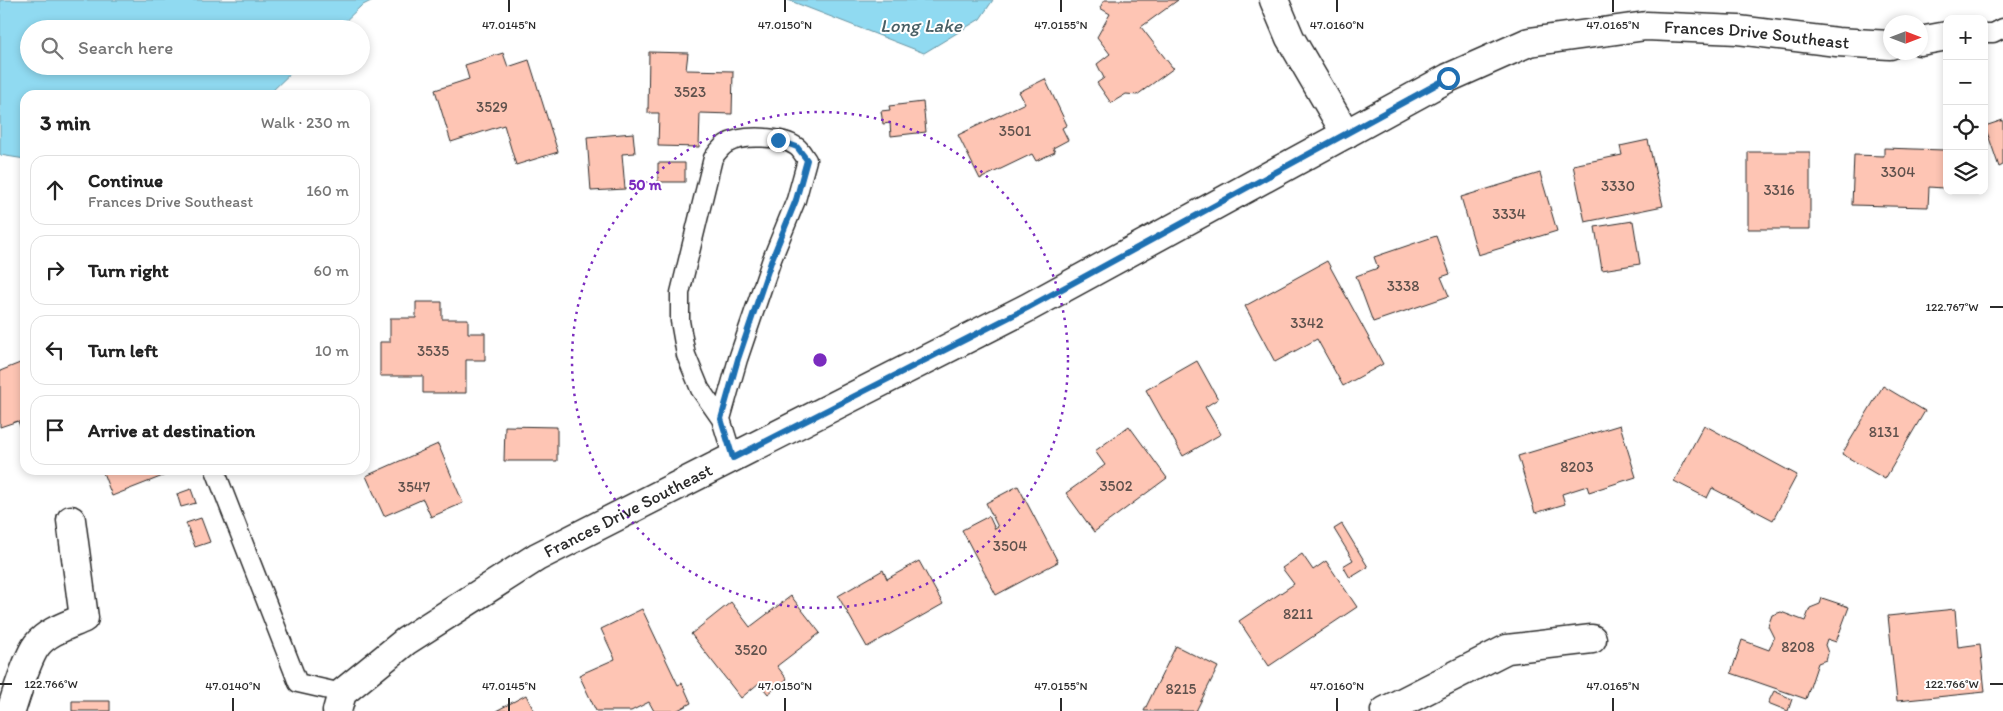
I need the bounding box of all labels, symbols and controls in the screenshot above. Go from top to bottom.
water label: Long Lake [880,14,963,37]
north arrow [1883,15,1928,60]
map controls [1943,15,1988,195]
button: + [1943,15,1988,60]
street label: Frances Drive Southeast [1664,16,1850,54]
text: 47.0145°N [482,18,536,32]
text: 47.0150°N [758,18,812,32]
text: 47.0155°N [1034,18,1088,32]
text: 47.0160°N [1310,18,1364,32]
text: 47.0165°N [1586,18,1640,32]
search box [20,20,370,75]
icon: search [38,34,66,62]
text: Search here [78,36,173,59]
button: − [1943,60,1988,105]
route start [1437,67,1460,90]
house number: 3523 [674,83,706,101]
house number: 3529 [476,98,508,116]
button: locate [1943,105,1988,150]
text: 3 min [40,110,90,135]
text: Walk · 230 m [261,113,350,132]
house number: 3501 [999,122,1031,140]
route end [767,129,790,152]
button: layers [1943,150,1988,195]
house number: 3304 [1881,163,1915,181]
text: Continue [88,169,163,192]
icon: ahead [41,176,69,204]
text: 50 m [628,176,662,194]
house number: 3330 [1601,177,1635,195]
text: 160 m [306,181,349,200]
house number: 3316 [1763,181,1795,199]
text: Frances Drive Southeast [88,192,253,211]
house number: 3334 [1492,205,1526,223]
icon: right [41,256,69,284]
text: Turn right [88,259,169,282]
text: 60 m [314,261,349,280]
house number: 3338 [1387,277,1419,295]
text: 122.767°W [1925,300,1979,314]
house number: 3342 [1290,314,1324,332]
icon: left [41,336,69,364]
text: Turn left [88,339,158,362]
text: 10 m [315,341,349,360]
house number: 3535 [417,342,449,360]
centre of rings [811,351,829,369]
icon: arrive [41,416,69,444]
text: Arrive at destination [88,419,255,442]
house number: 8131 [1869,423,1899,441]
house number: 8203 [1560,458,1594,476]
street label: Frances Drive Southeast [540,459,716,563]
house number: 3502 [1099,477,1133,495]
house number: 3547 [398,478,431,496]
house number: 3504 [993,537,1027,555]
house number: 8211 [1283,605,1313,623]
house number: 8208 [1781,638,1815,656]
house number: 3520 [734,641,768,659]
text: 122.766°W [24,677,78,691]
text: 122.766°W [1925,677,1979,691]
text: 47.0140°N [205,679,261,693]
text: 47.0145°N [482,679,536,693]
text: 47.0150°N [758,679,812,693]
text: 47.0155°N [1034,679,1088,693]
text: 47.0160°N [1310,679,1364,693]
text: 47.0165°N [1586,679,1640,693]
house number: 8215 [1166,680,1197,698]

